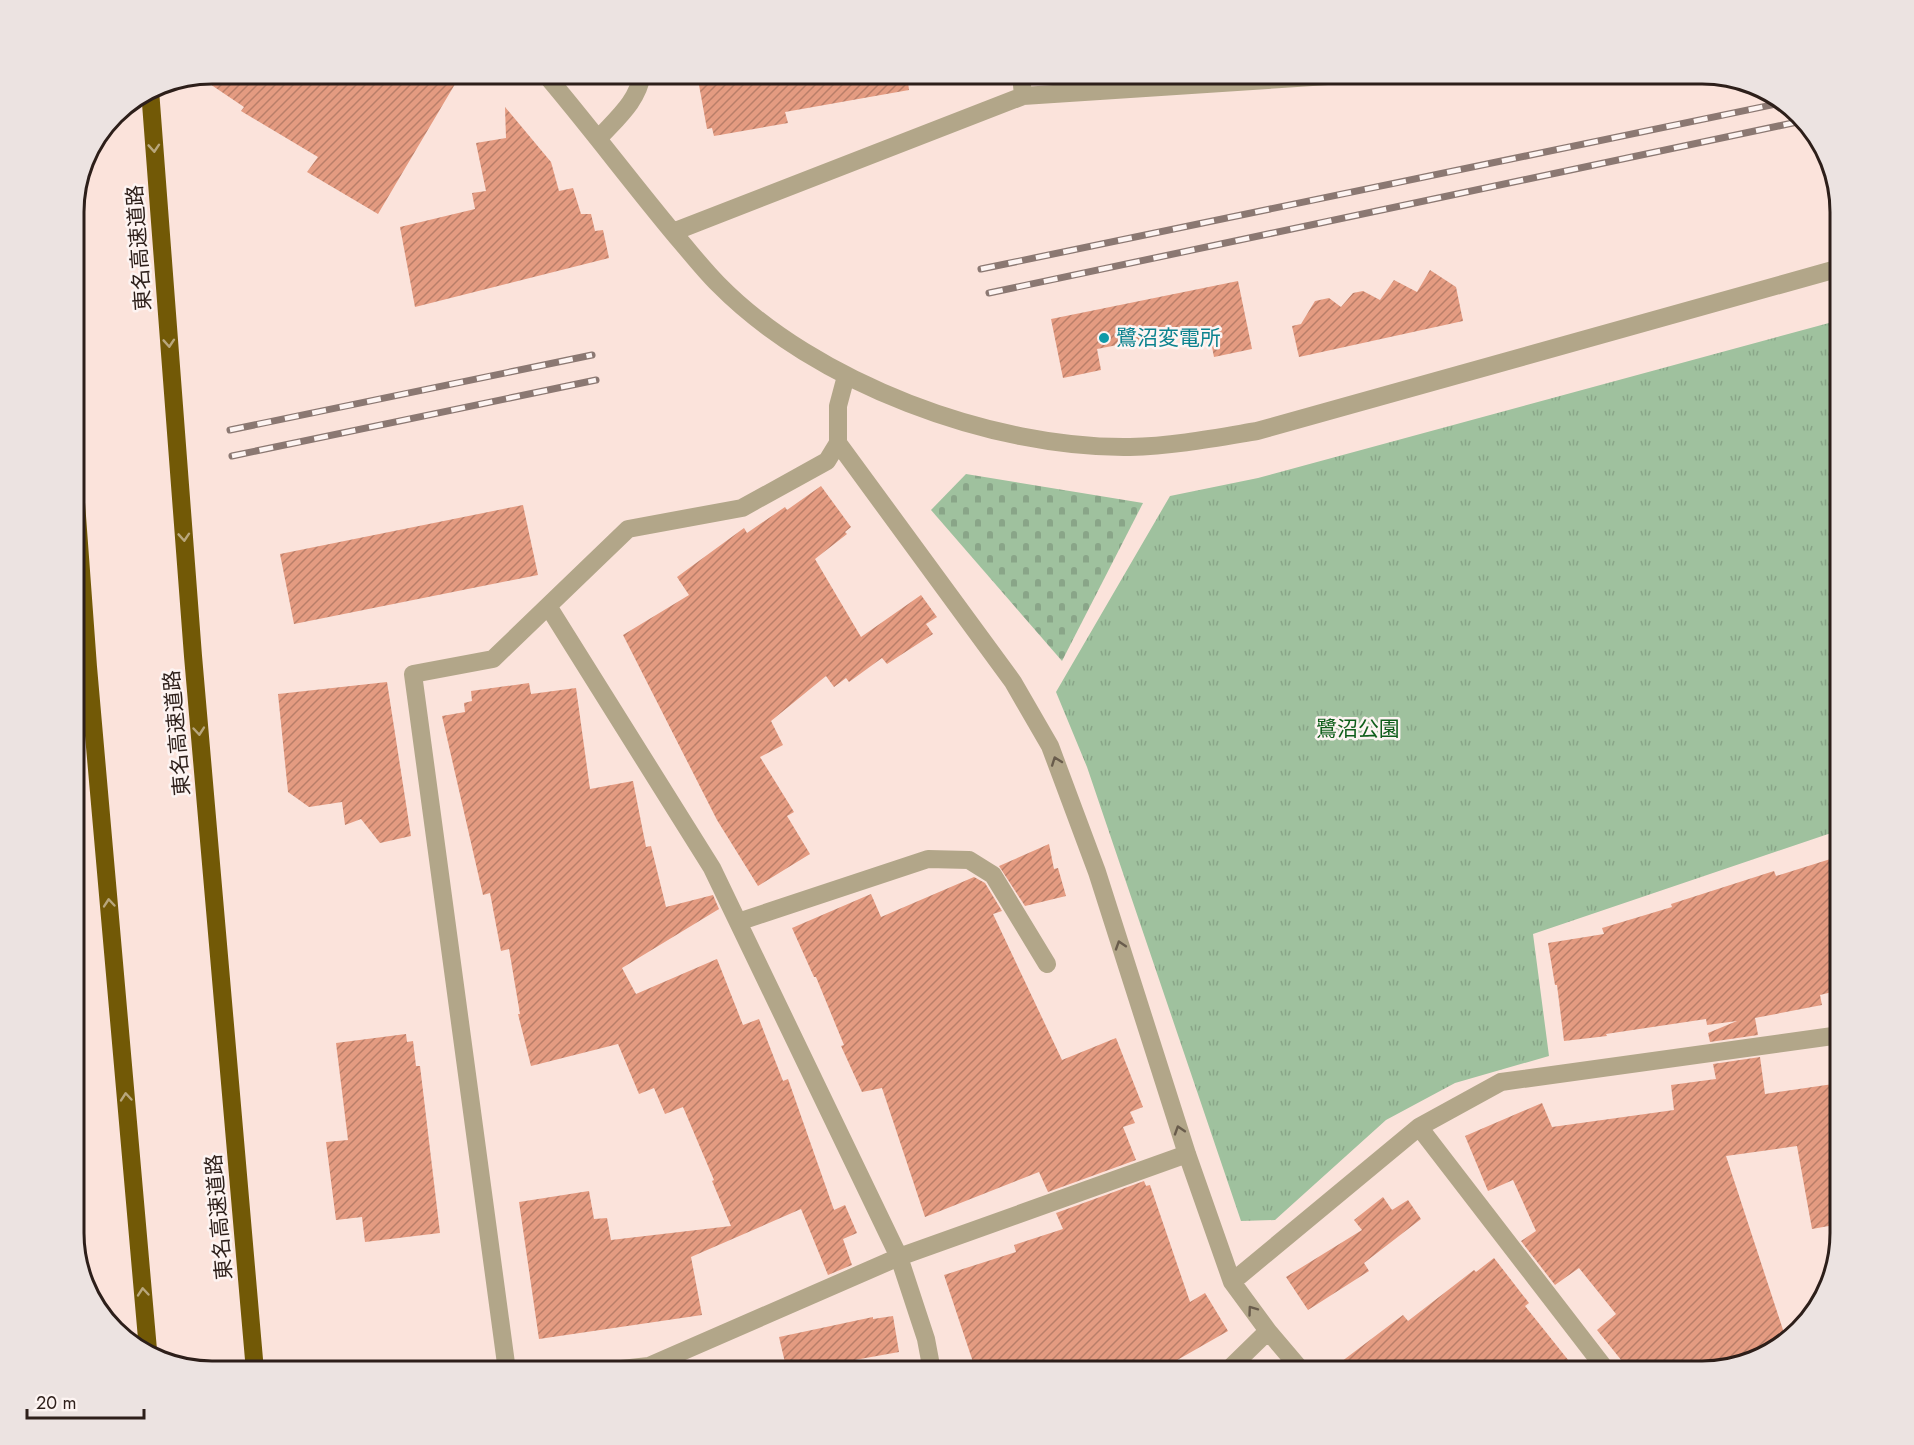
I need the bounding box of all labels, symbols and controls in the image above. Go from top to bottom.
one-way arrow [147,144,160,153]
street label: 東名高速道路 [120,184,158,312]
place label: 鷺沼変電所 [1116,323,1221,353]
marker: 鷺沼変電所 [1097,331,1111,345]
one-way arrow [162,338,175,347]
one-way arrow [177,533,190,542]
street label: 東名高速道路 [157,669,197,797]
park label: 鷺沼公園 [1316,714,1400,744]
one-way arrow [193,727,206,736]
one-way arrow [1050,756,1063,766]
one-way arrow [103,899,116,908]
one-way arrow [1115,940,1127,951]
one-way arrow [120,1093,133,1102]
one-way arrow [1174,1125,1186,1136]
street label: 東名高速道路 [199,1153,239,1281]
one-way arrow [137,1287,150,1296]
one-way arrow [1249,1305,1260,1316]
scale bar [27,1382,144,1420]
text: 20 m [36,1390,76,1416]

